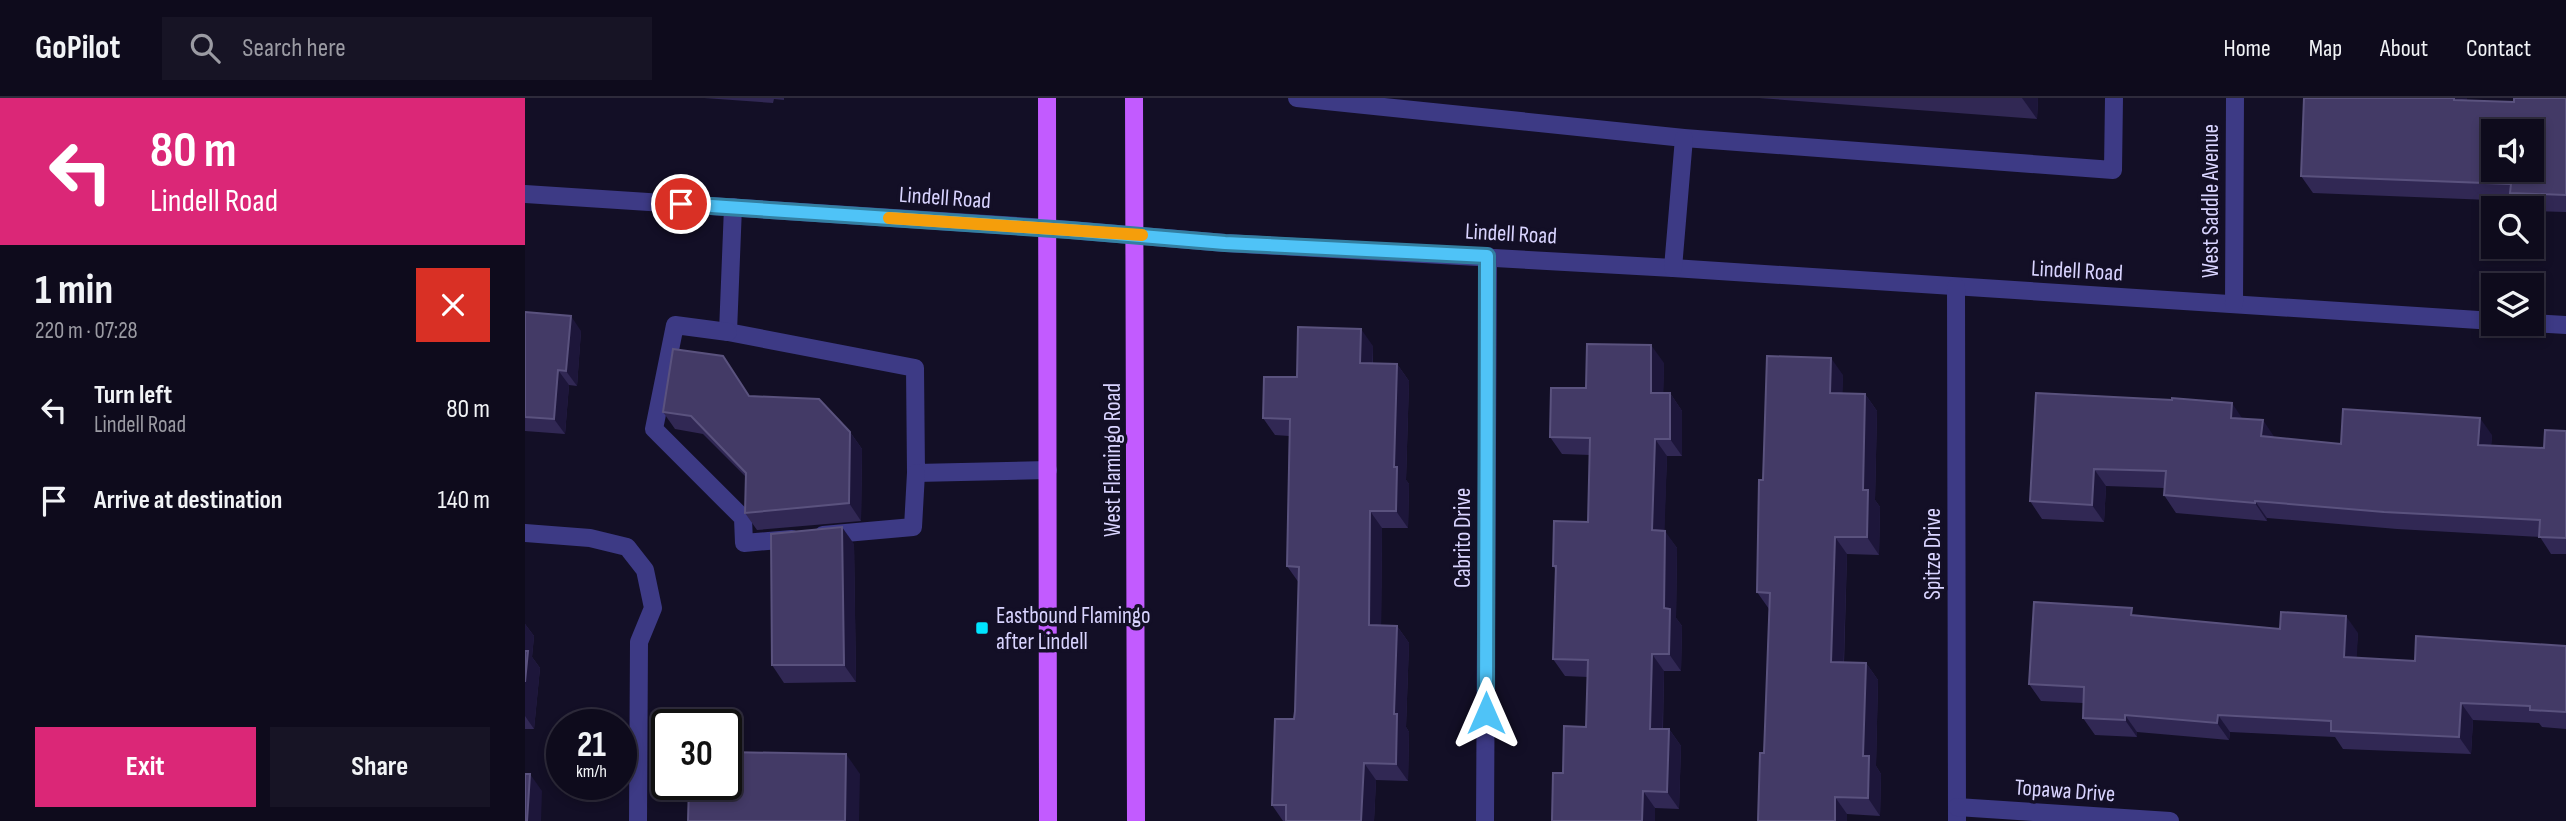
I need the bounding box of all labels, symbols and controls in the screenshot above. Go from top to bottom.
search box [162,17,652,80]
text: GoPilot [35,28,120,68]
icon: search [186,29,224,67]
text: Search here [242,33,346,64]
text: Home [2223,34,2271,63]
text: Map [2309,34,2342,63]
text: About [2380,34,2428,63]
text: Contact [2466,34,2531,63]
map controls [2481,119,2544,336]
button: sound [2481,119,2544,182]
text: 80 m [150,122,237,181]
street label: West Saddle Avenue [2197,124,2225,278]
icon: left [35,126,126,217]
pin [651,174,711,234]
street label: Lindell Road [898,181,992,215]
text: Lindell Road [150,182,278,221]
icon: arrive [662,185,700,223]
button: search [2481,196,2544,259]
street label: Lindell Road [1464,218,1558,250]
street label: Lindell Road [2030,255,2124,287]
text: 1 min [35,265,113,316]
button: close [416,268,490,342]
button: layers [2481,273,2544,336]
text: 220 m · 07:28 [35,317,138,345]
text: Turn left [94,380,172,411]
street label: West Flamingo Road [1099,383,1127,537]
icon: left [35,391,73,429]
text: 80 m [446,394,490,425]
text: Lindell Road [94,411,186,439]
icon: arrive [35,482,73,520]
text: Arrive at destination [94,485,282,516]
text: 140 m [438,485,490,516]
street label: Cabrito Drive [1449,488,1477,588]
street label: Spitze Drive [1919,508,1947,600]
place label: Eastbound Flamingo after Lindell [996,602,1150,656]
marker: Eastbound Flamingo after Lindell [974,620,990,636]
position arrow [1449,676,1523,750]
speed limit sign: 30 [651,709,742,800]
text: 21 [577,724,606,767]
button: Exit [35,727,256,807]
button: Share [270,727,490,807]
text: km/h [576,761,607,782]
street label: Topawa Drive [2014,774,2116,808]

